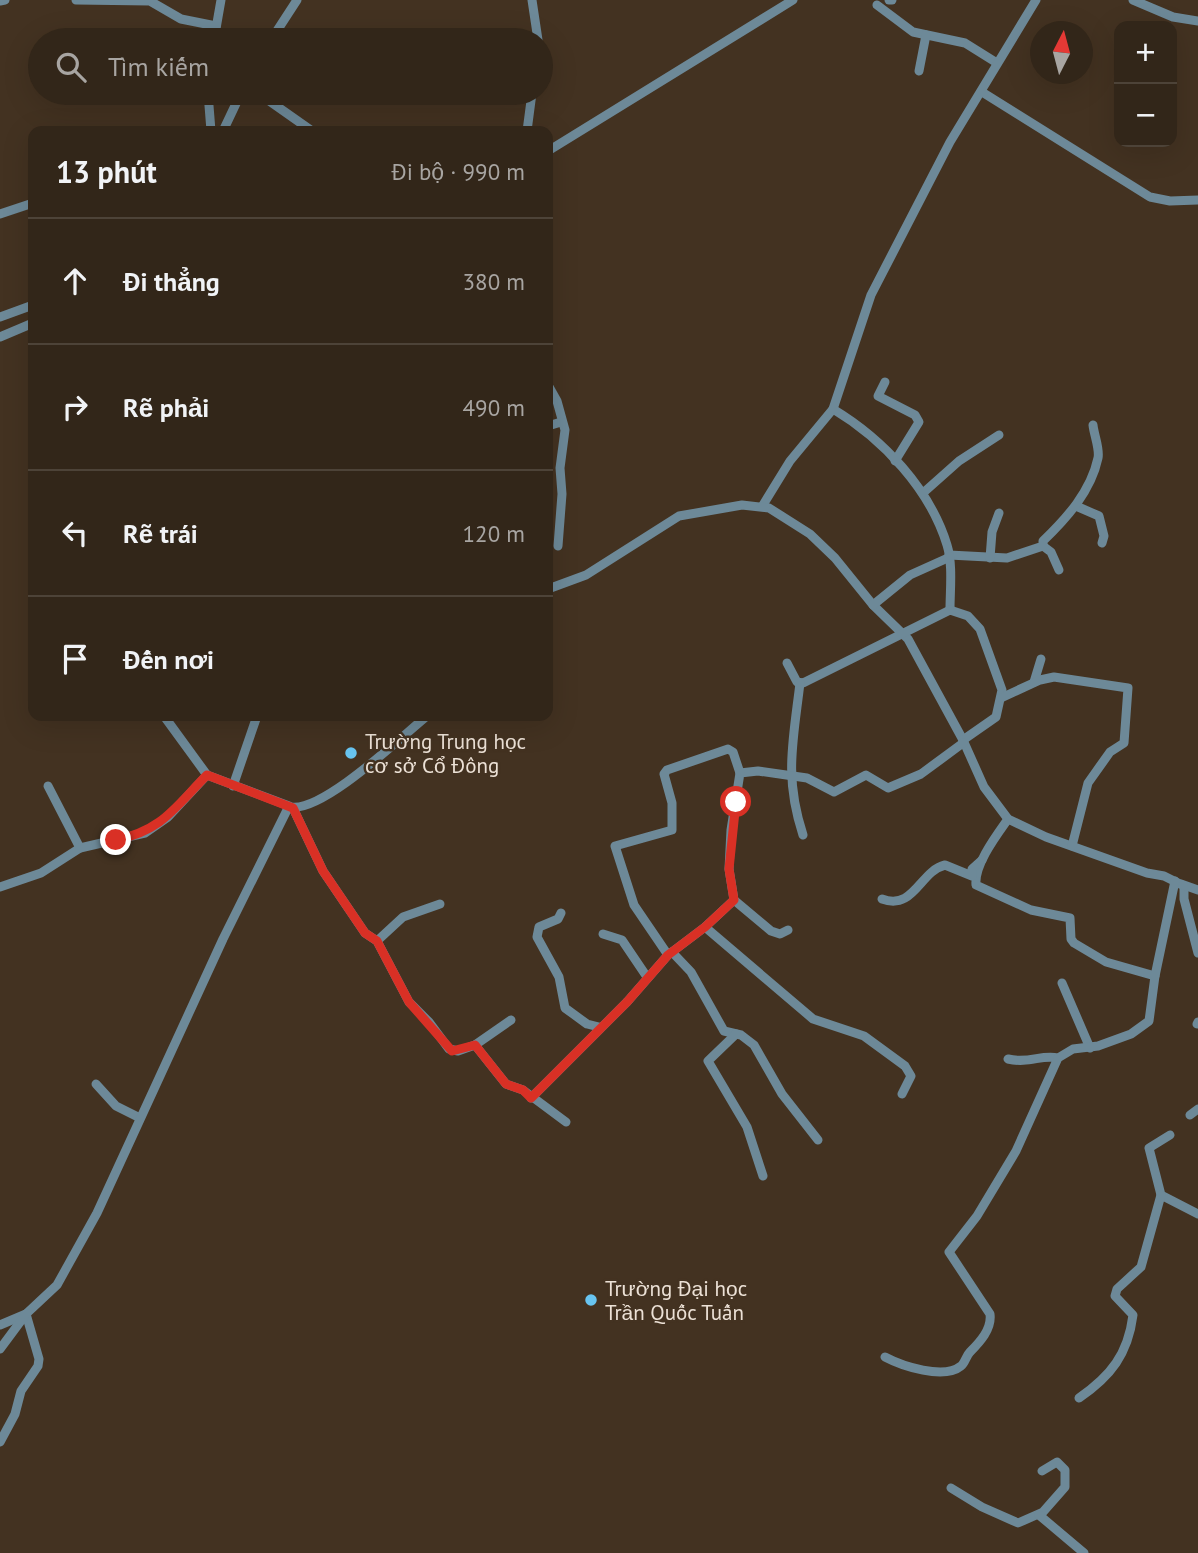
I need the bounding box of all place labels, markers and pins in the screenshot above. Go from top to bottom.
place label: Trường Trung học cơ sở Cổ Đông [365,728,526,779]
marker: Trường Trung học cơ sở Cổ Đông [343,745,359,761]
place label: Trường Đại học Trần Quốc Tuấn [605,1275,747,1326]
marker: Trường Đại học Trần Quốc Tuấn [583,1292,599,1308]

